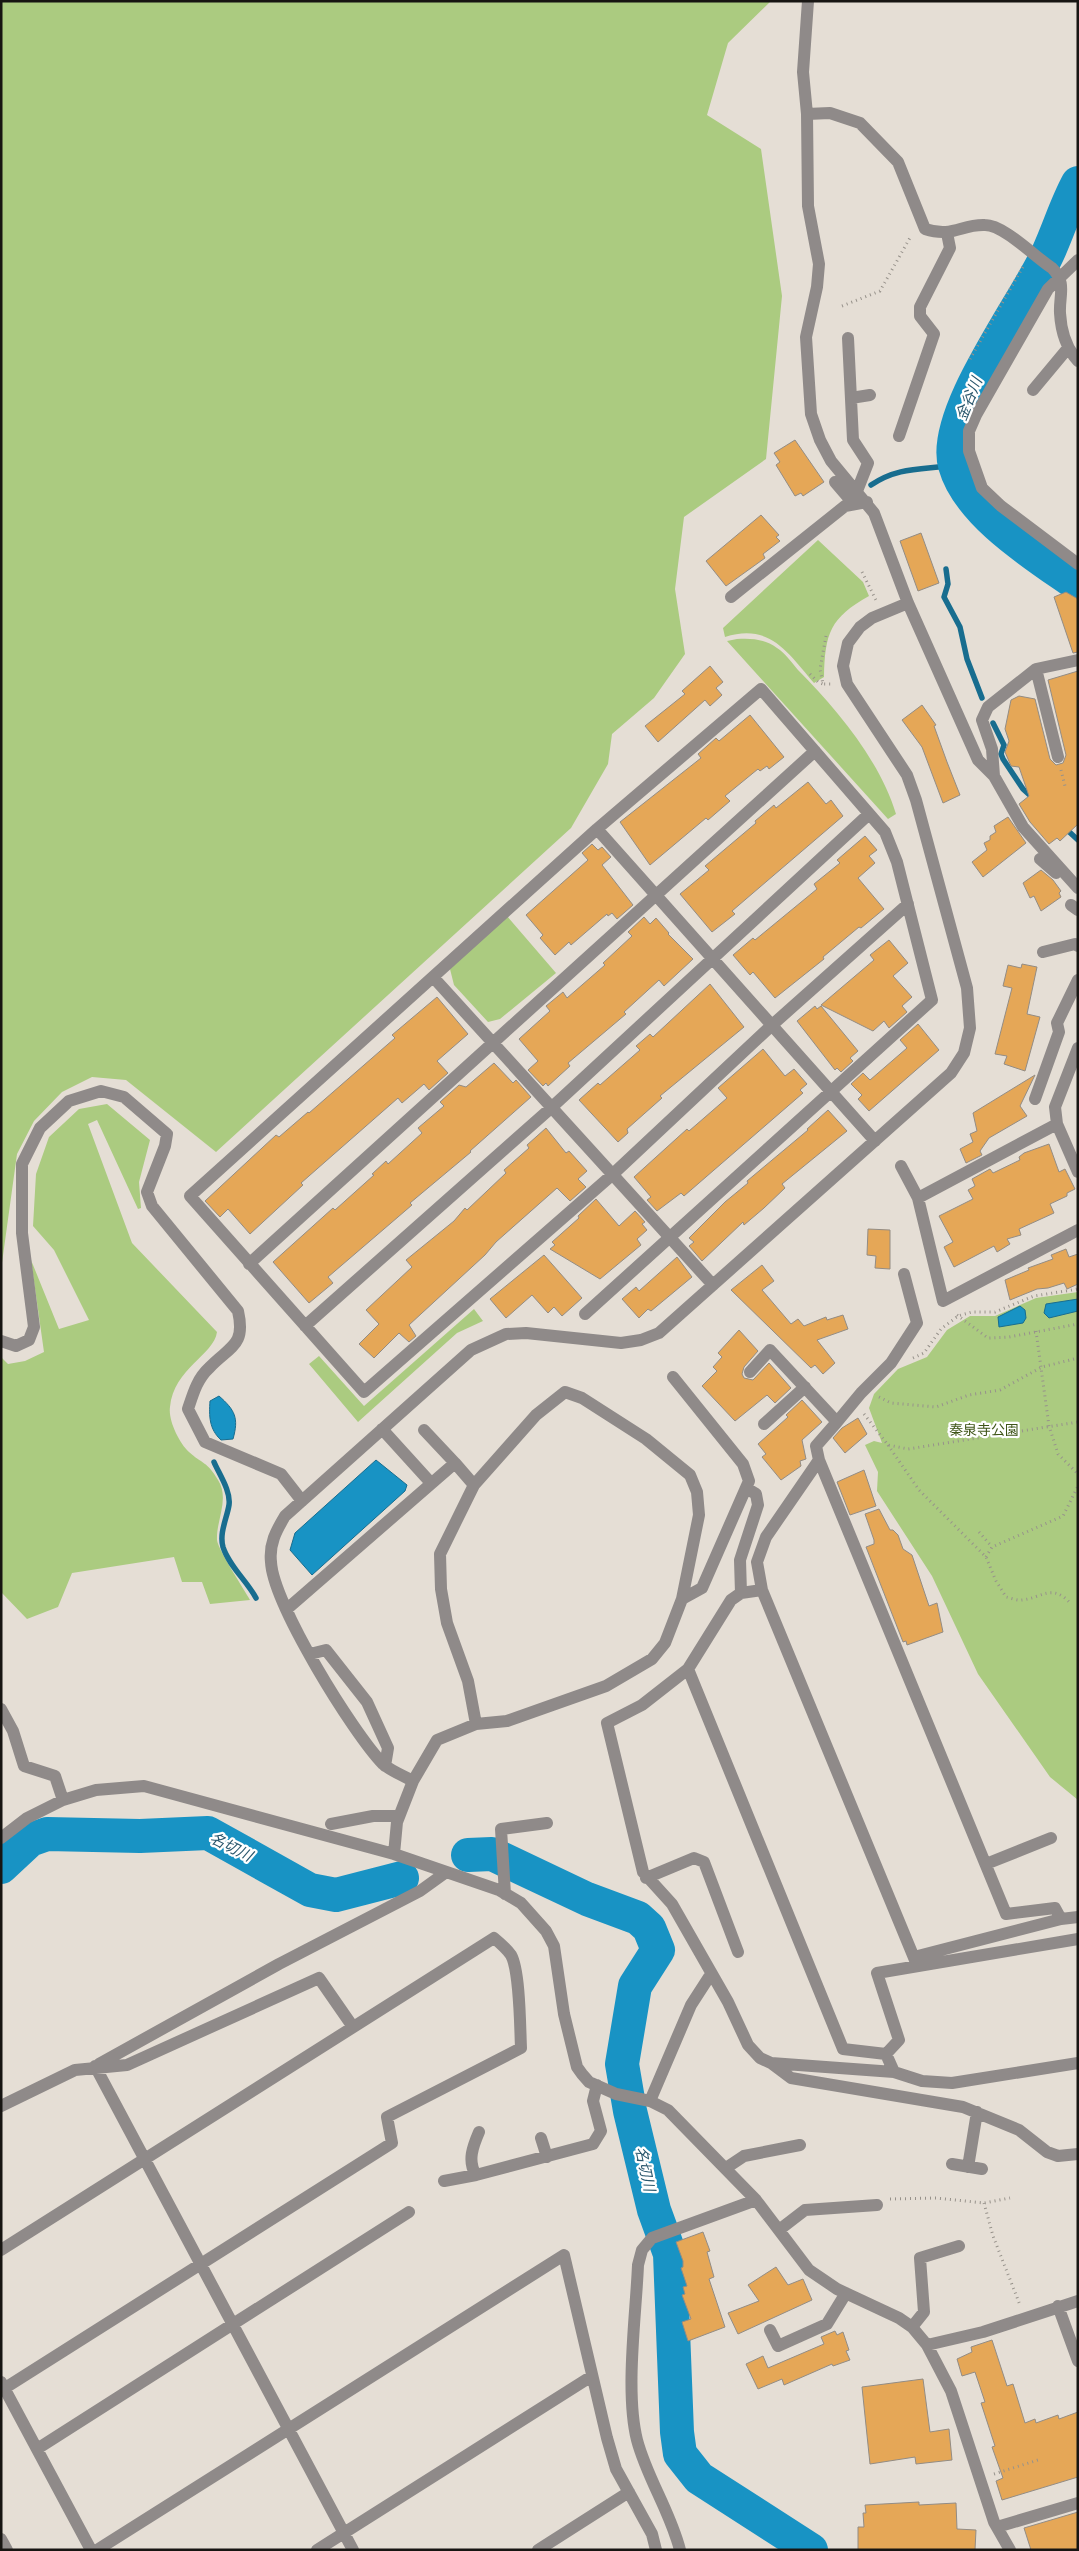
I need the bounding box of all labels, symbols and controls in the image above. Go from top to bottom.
water label: 金谷川 [951,373,988,424]
park label: 秦泉寺公園 [949,1421,1019,1441]
water label: 名切川 [206,1828,257,1868]
water label: 名切川 [630,2145,660,2195]

